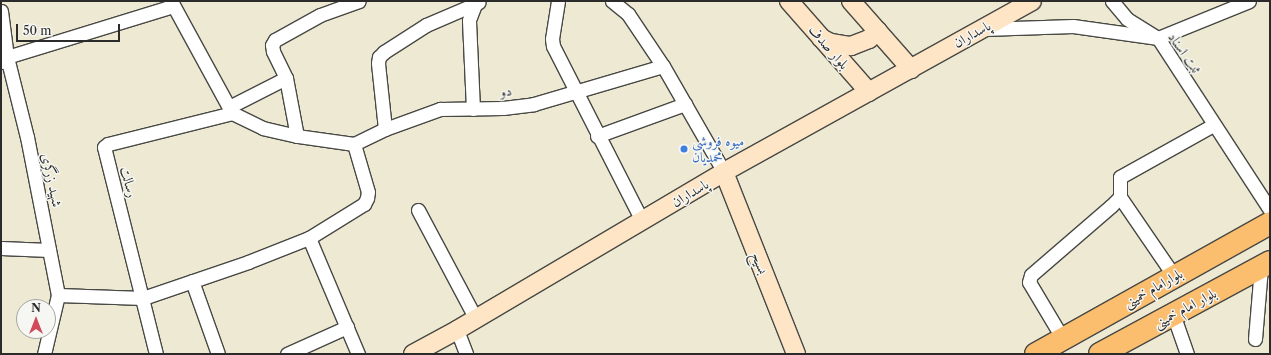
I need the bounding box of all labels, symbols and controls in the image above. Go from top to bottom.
scale bar [18,16,122,42]
street label: پاسداران [950,17,994,51]
street label: بلوار صدف [805,21,853,73]
text: 50 m [23,23,52,38]
street label: ثبت اسناد [1165,29,1205,77]
street label: دو [499,82,513,100]
place label: میوه فروشی محمدیان [692,133,744,166]
marker: میوه فروشی محمدیان [679,144,689,154]
street label: شهید زرگری [38,152,66,208]
street label: رسالت [117,165,141,199]
street label: پاسداران [668,175,712,211]
street label: بسیح [748,250,772,276]
street label: بلوارامام خمینی [1121,265,1185,311]
street label: بلوار امام خمینی [1151,284,1219,332]
north arrow [16,299,56,339]
text: N [31,301,41,315]

